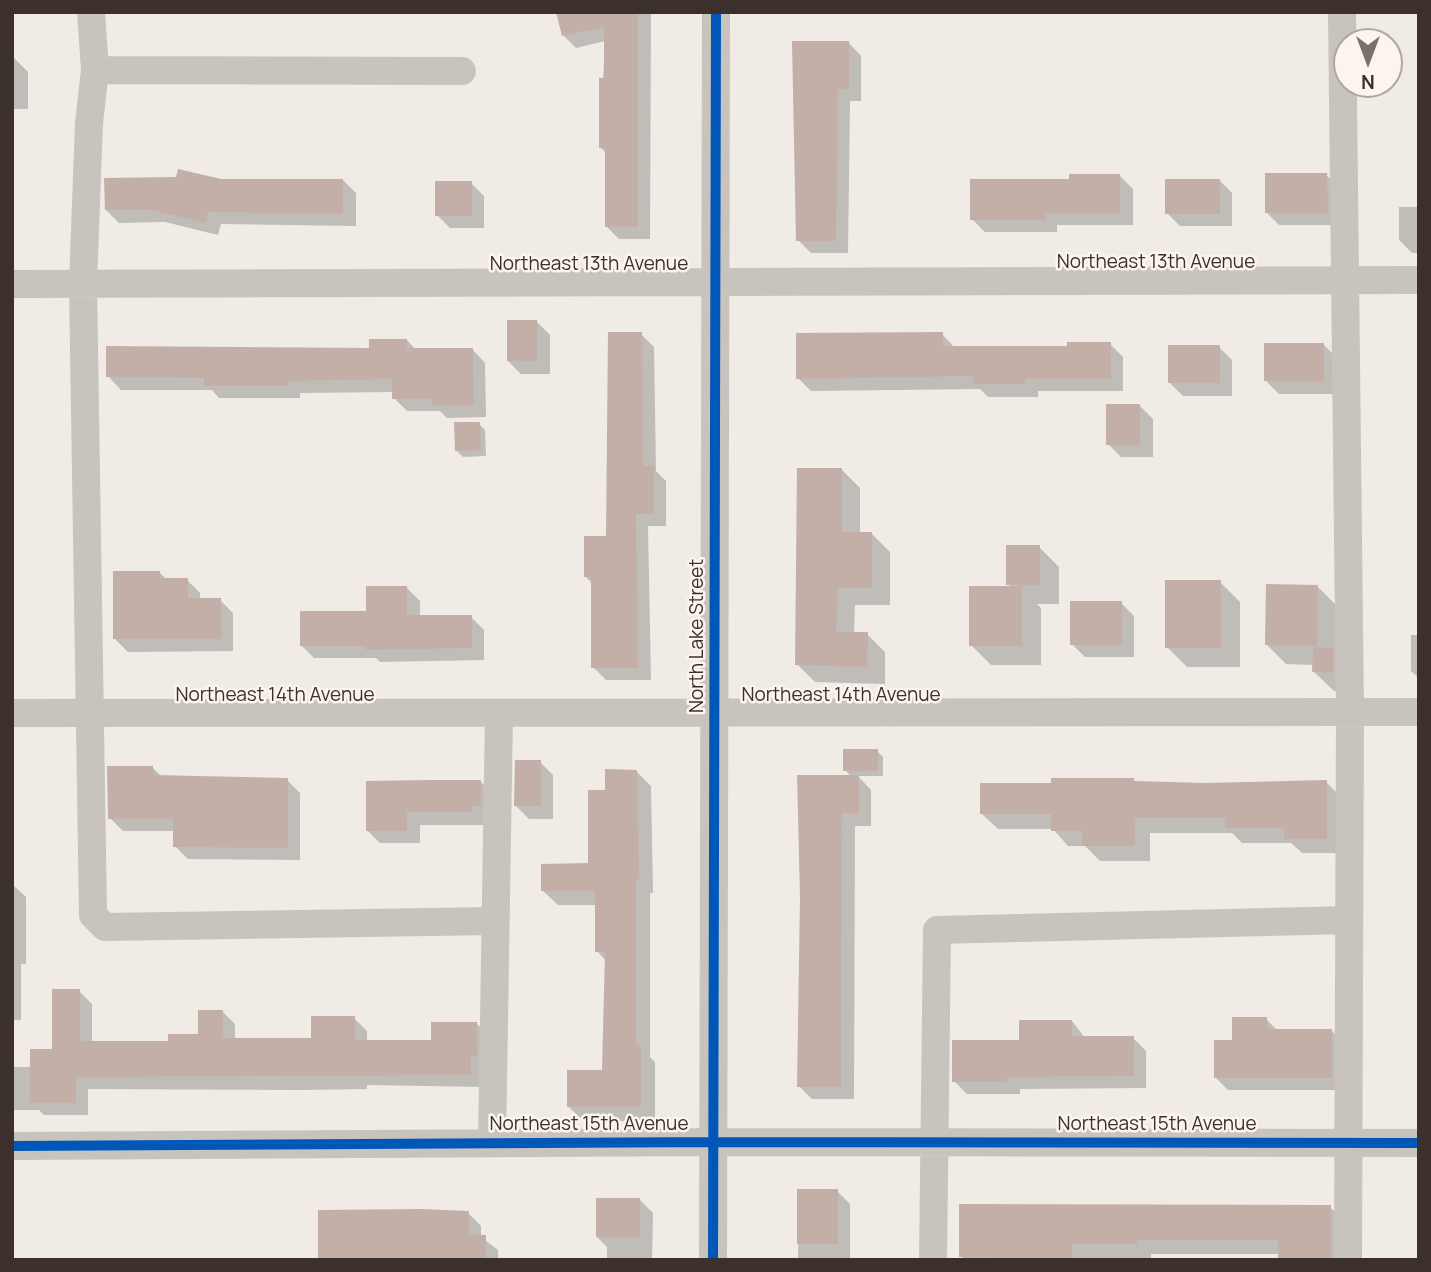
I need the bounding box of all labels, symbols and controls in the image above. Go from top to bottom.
north arrow [1333,28,1403,98]
text: N [1361,69,1375,95]
street label: Northeast 13th Avenue [1057,252,1255,274]
street label: Northeast 13th Avenue [490,254,688,276]
street label: North Lake Street [687,559,709,713]
street label: Northeast 14th Avenue [175,685,375,707]
street label: Northeast 14th Avenue [741,685,941,707]
street label: Northeast 15th Avenue [490,1114,688,1136]
street label: Northeast 15th Avenue [1058,1114,1256,1136]

